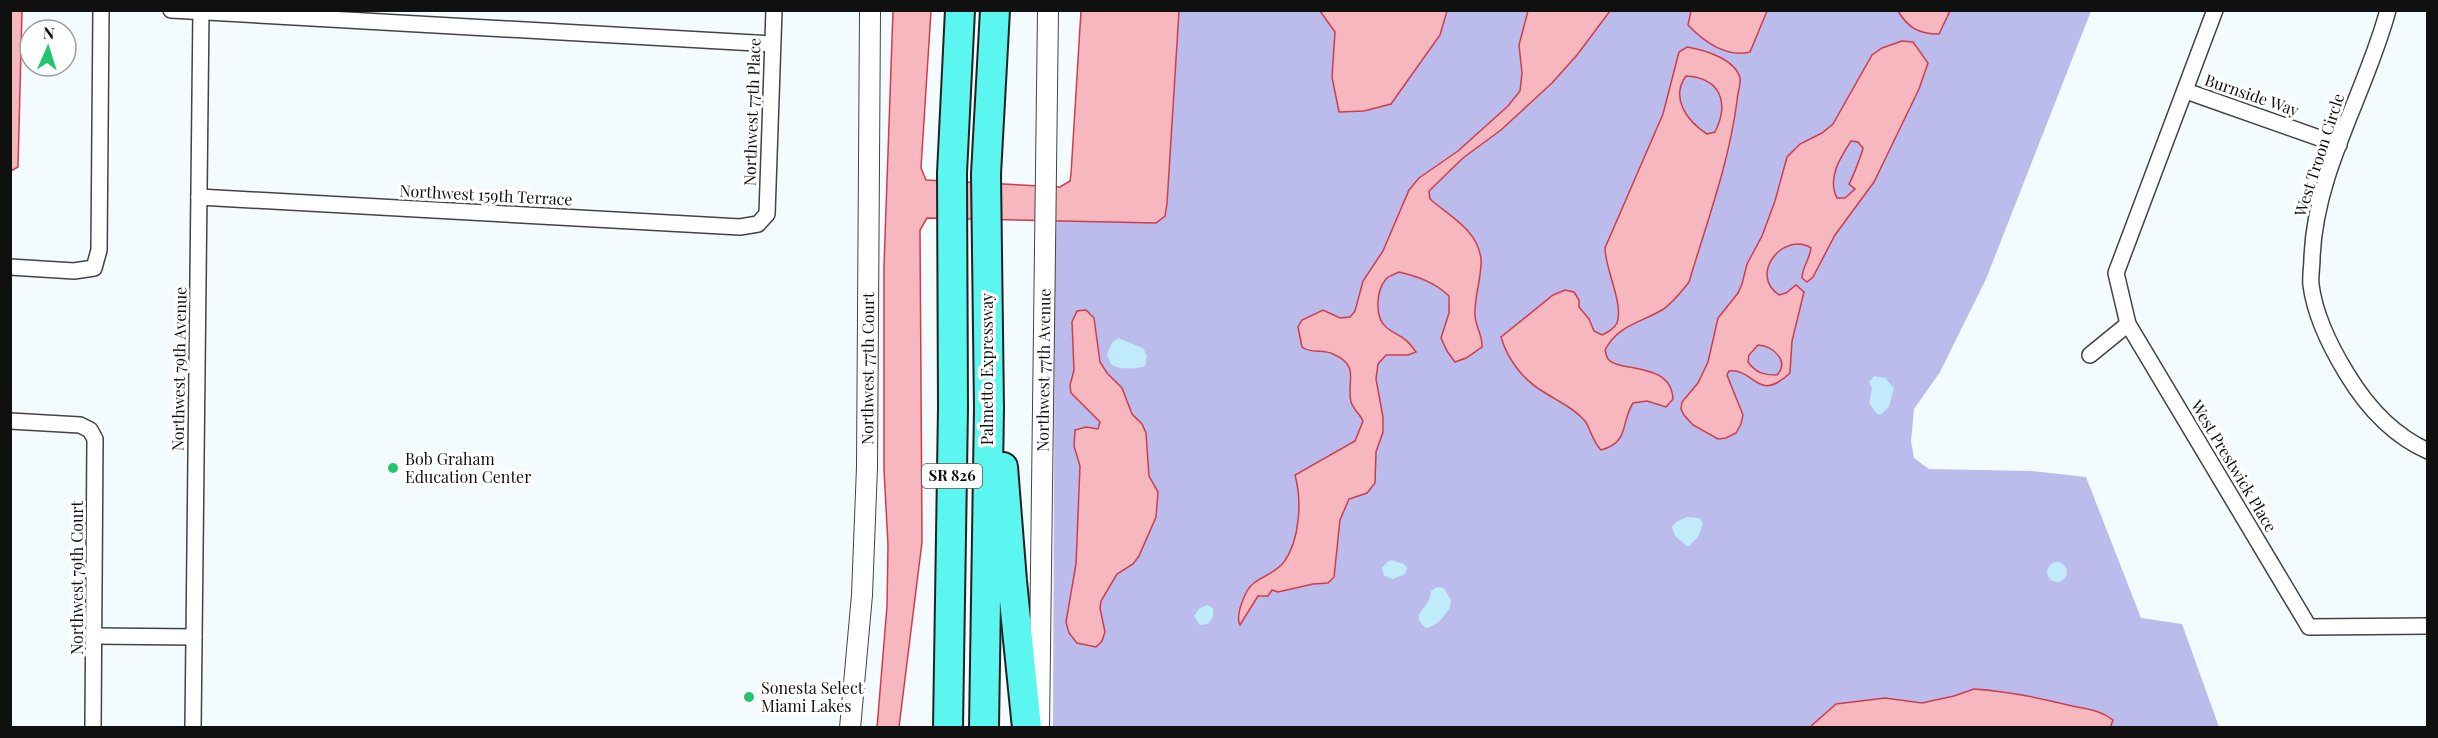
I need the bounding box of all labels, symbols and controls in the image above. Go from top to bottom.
north arrow [18,18,78,78]
text: N [42,22,56,43]
street label: Northwest 77th Place [738,38,765,186]
street label: Burnside Way [2202,69,2302,120]
street label: West Troon Circle [2288,91,2348,220]
street label: Northwest 159th Terrace [399,179,573,210]
street label: Northwest 79th Avenue [167,287,190,451]
street label: Northwest 77th Avenue [1031,288,1055,452]
street label: Northwest 77th Court [856,292,878,445]
street label: Palmetto Expressway [976,293,997,445]
street label: West Prestwick Place [2186,395,2282,535]
place label: Bob Graham Education Center [405,448,531,487]
marker: Bob Graham Education Center [386,461,400,475]
road number: SR 826 [922,464,982,488]
street label: Northwest 79th Court [66,501,87,655]
place label: Sonesta Select Miami Lakes [761,677,864,716]
marker: Sonesta Select Miami Lakes [742,690,756,704]

